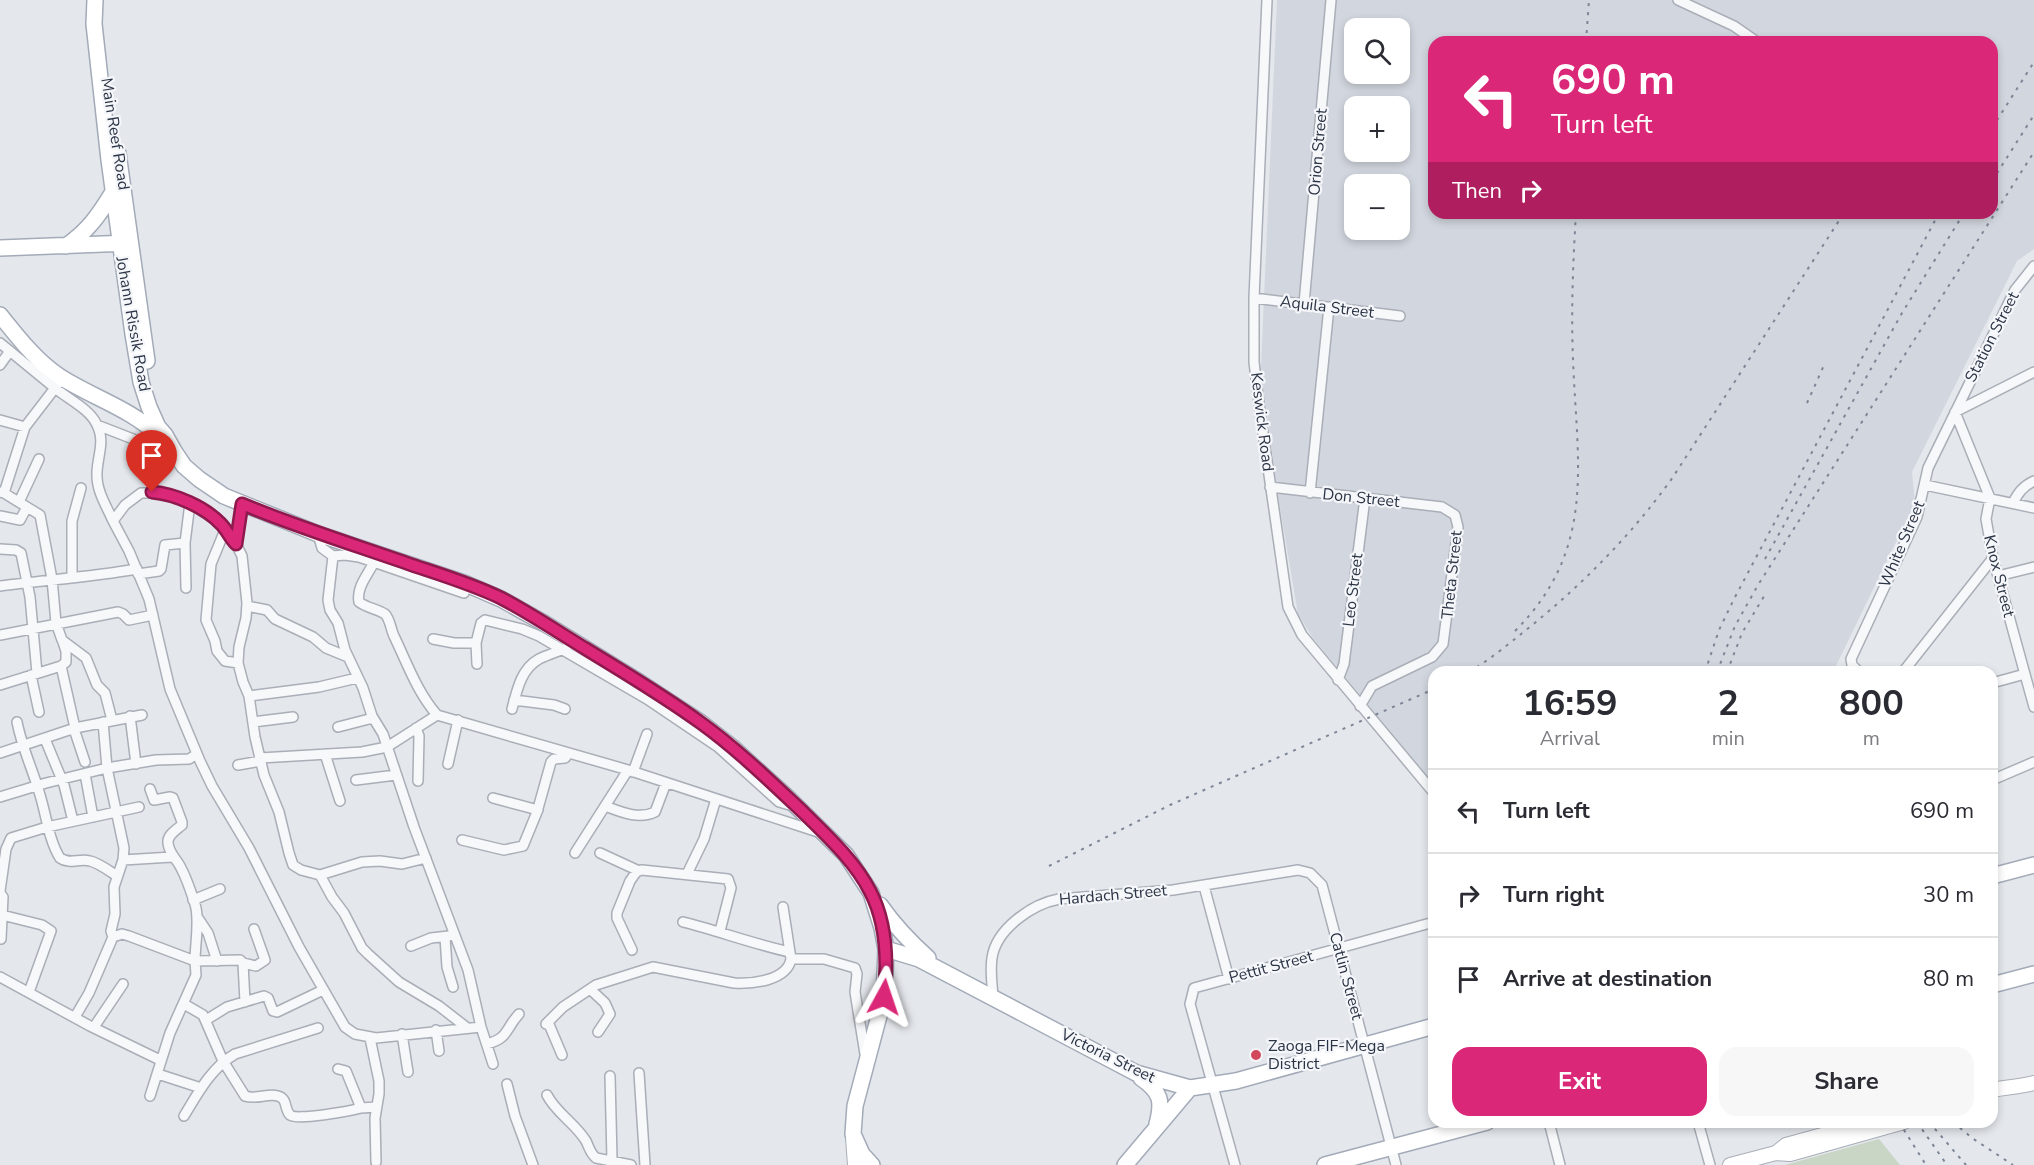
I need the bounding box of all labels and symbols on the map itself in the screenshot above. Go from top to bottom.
street label: Main Reef Road [95,76,135,192]
street label: Orion Street [1303,107,1333,197]
street label: Johann Rissik Road [110,254,156,393]
street label: Station Street [1960,288,2024,386]
street label: Aquila Street [1279,290,1376,324]
street label: Keswick Road [1245,371,1279,473]
pin [126,430,177,492]
street label: Don Street [1321,483,1401,513]
street label: White Street [1874,497,1930,591]
street label: Theta Street [1436,529,1468,620]
street label: Knox Street [1978,533,2020,620]
street label: Leo Street [1338,552,1368,628]
street label: Hardach Street [1058,879,1168,911]
street label: Catlin Street [1324,930,1368,1023]
street label: Pettit Street [1226,945,1316,989]
position arrow [852,965,916,1029]
street label: Victoria Street [1056,1023,1159,1088]
place label: Zaoga FIF-Mega District [1268,1035,1385,1075]
marker: Zaoga FIF-Mega District [1249,1048,1263,1062]

